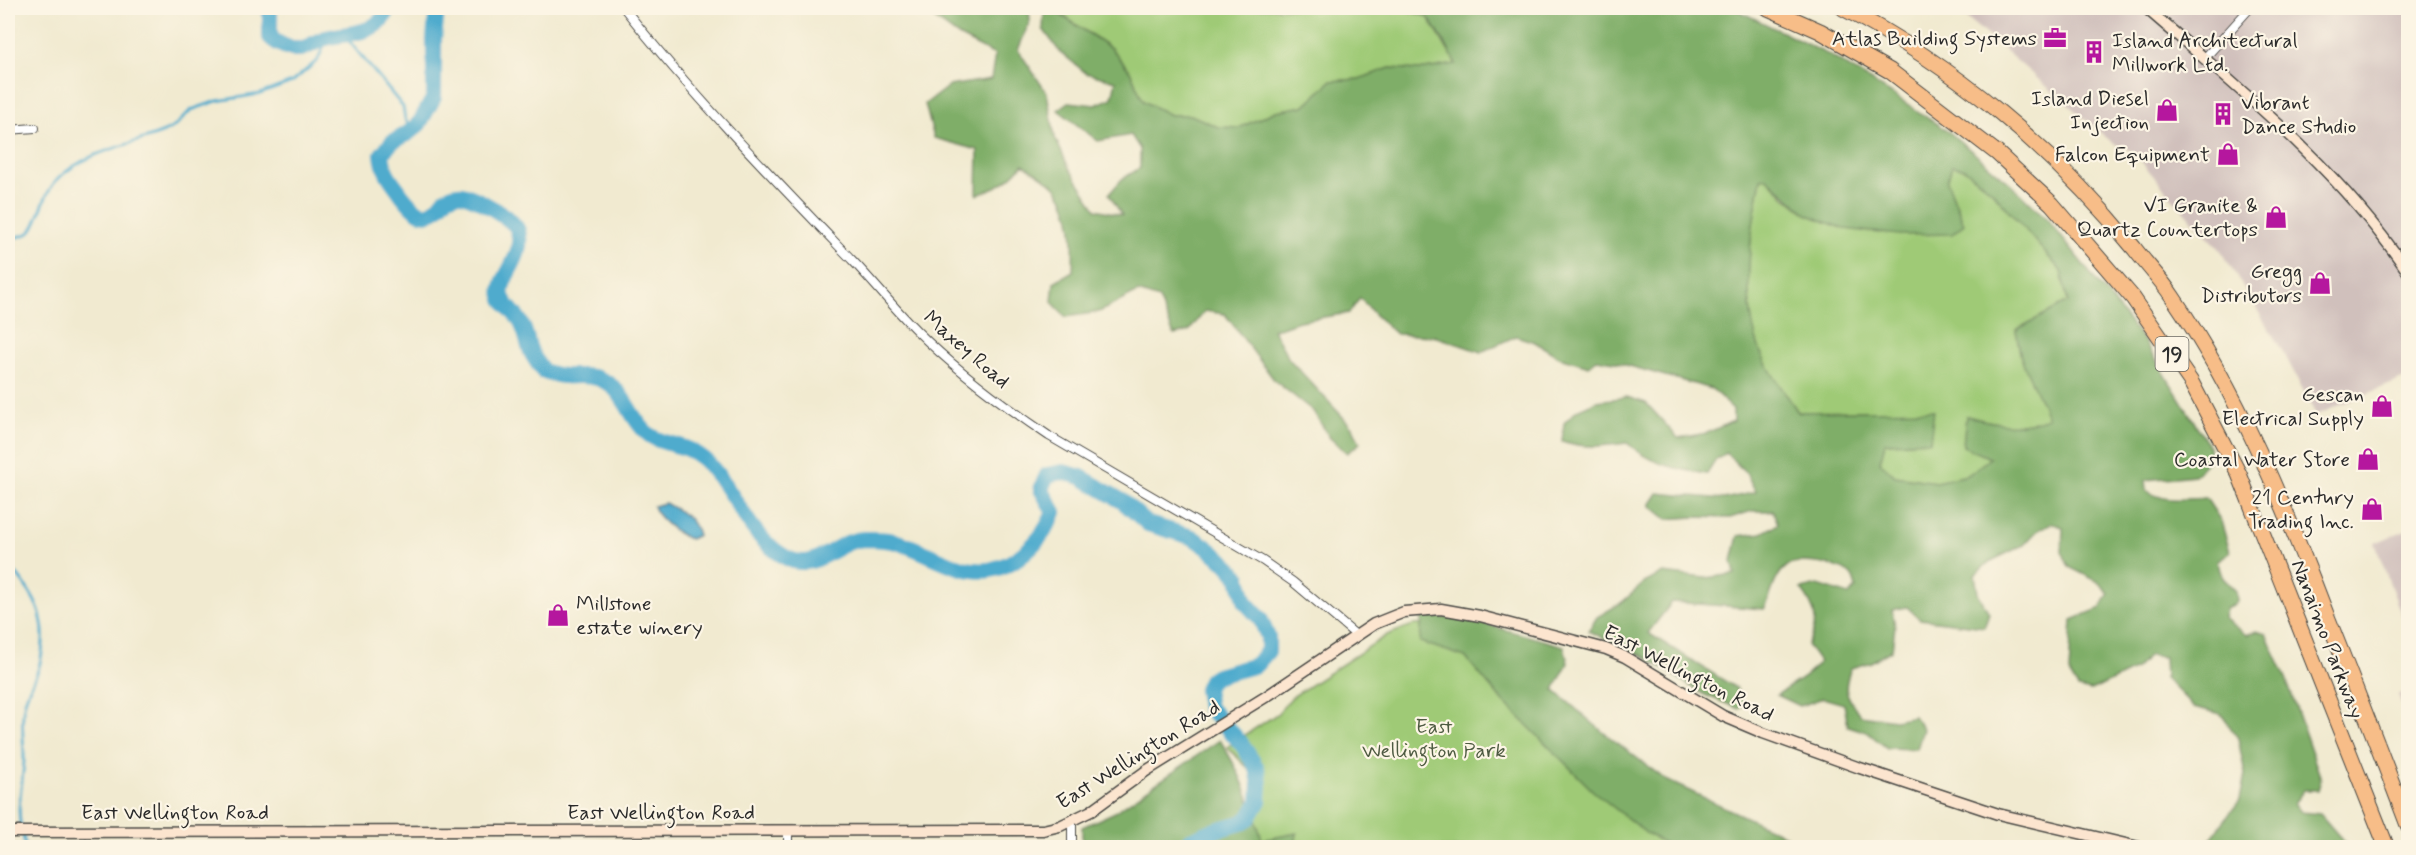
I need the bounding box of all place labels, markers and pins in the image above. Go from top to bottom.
place label: Atlas Building Systems [1832,25,2037,55]
office icon: Atlas Building Systems [2042,25,2068,51]
place label: Island Architectural Millwork Ltd. [2112,27,2298,79]
building icon: Island Architectural Millwork Ltd. [2081,39,2107,65]
place label: Island Diesel Injection [2031,85,2149,137]
place label: Vibrant Dance Studio [2241,89,2356,141]
shop icon: Island Diesel Injection [2154,97,2180,123]
building icon: Vibrant Dance Studio [2210,101,2236,127]
place label: Falcon Equipment [2055,141,2210,169]
shop icon: Falcon Equipment [2215,141,2241,167]
place label: VI Granite & Quartz Countertops [2077,192,2258,244]
shop icon: VI Granite & Quartz Countertops [2263,204,2289,230]
place label: Gregg Distributors [2200,258,2302,310]
shop icon: Gregg Distributors [2307,270,2333,296]
place label: Gescan Electrical Supply [2222,381,2364,433]
shop icon: Gescan Electrical Supply [2369,393,2395,419]
place label: Coastal Water Store [2174,446,2350,474]
shop icon: Coastal Water Store [2355,446,2381,472]
place label: 21 Century Trading Inc. [2248,484,2354,538]
shop icon: 21 Century Trading Inc. [2359,496,2385,522]
place label: Millstone estate winery [576,590,703,642]
shop icon: Millstone estate winery [545,602,571,628]

